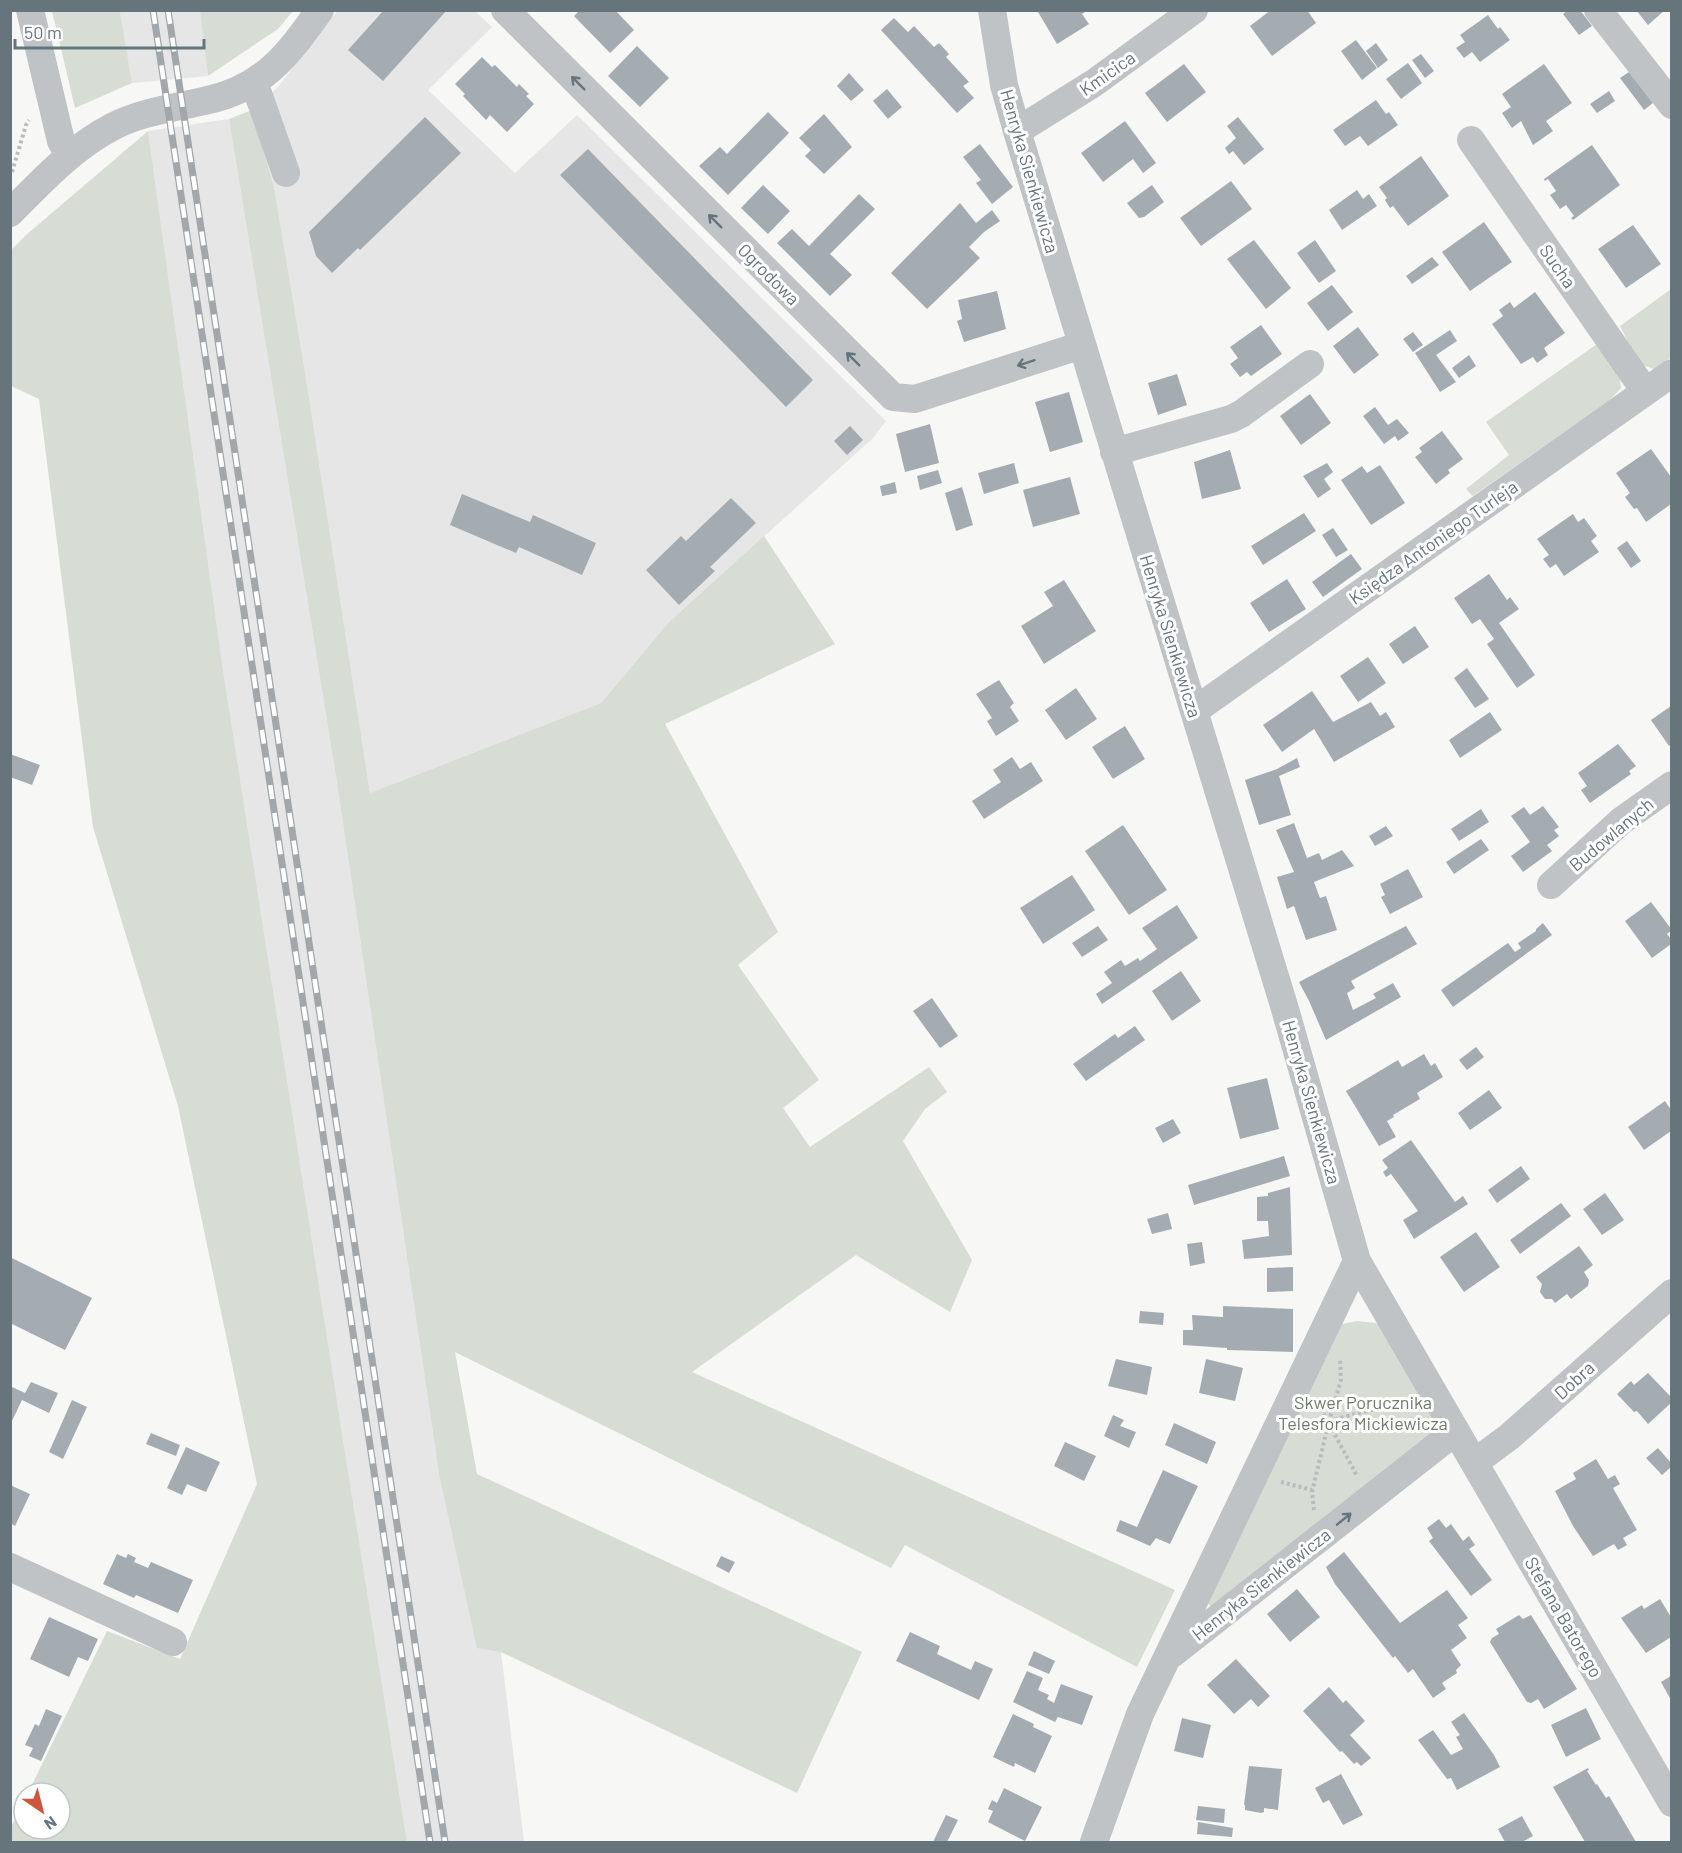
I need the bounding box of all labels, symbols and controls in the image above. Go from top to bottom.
scale bar [15,12,204,50]
text: 50 m [24,21,62,43]
street label: Kmicica [1075,46,1139,100]
one-way arrow [570,75,585,90]
street label: Henryka Sienkiewicza [996,86,1064,256]
one-way arrow [708,213,723,228]
street label: Ogrodowa [734,239,804,309]
street label: Sucha [1535,240,1581,292]
one-way arrow [846,351,861,366]
one-way arrow [1017,358,1036,369]
street label: Księdza Antoniego Turleja [1344,475,1522,609]
street label: Henryka Sienkiewicza [1136,552,1206,720]
street label: Budowlanych [1565,793,1657,875]
street label: Henryka Sienkiewicza [1278,1017,1346,1187]
street label: Dobra [1549,1356,1599,1404]
park label: Skwer Porucznika Telesfora Mickiewicza [1278,1391,1448,1434]
one-way arrow [1335,1512,1351,1525]
street label: Henryka Sienkiewicza [1187,1523,1335,1645]
street label: Stefana Batorego [1520,1553,1608,1681]
north arrow [12,1781,72,1841]
text: N [41,1813,61,1835]

